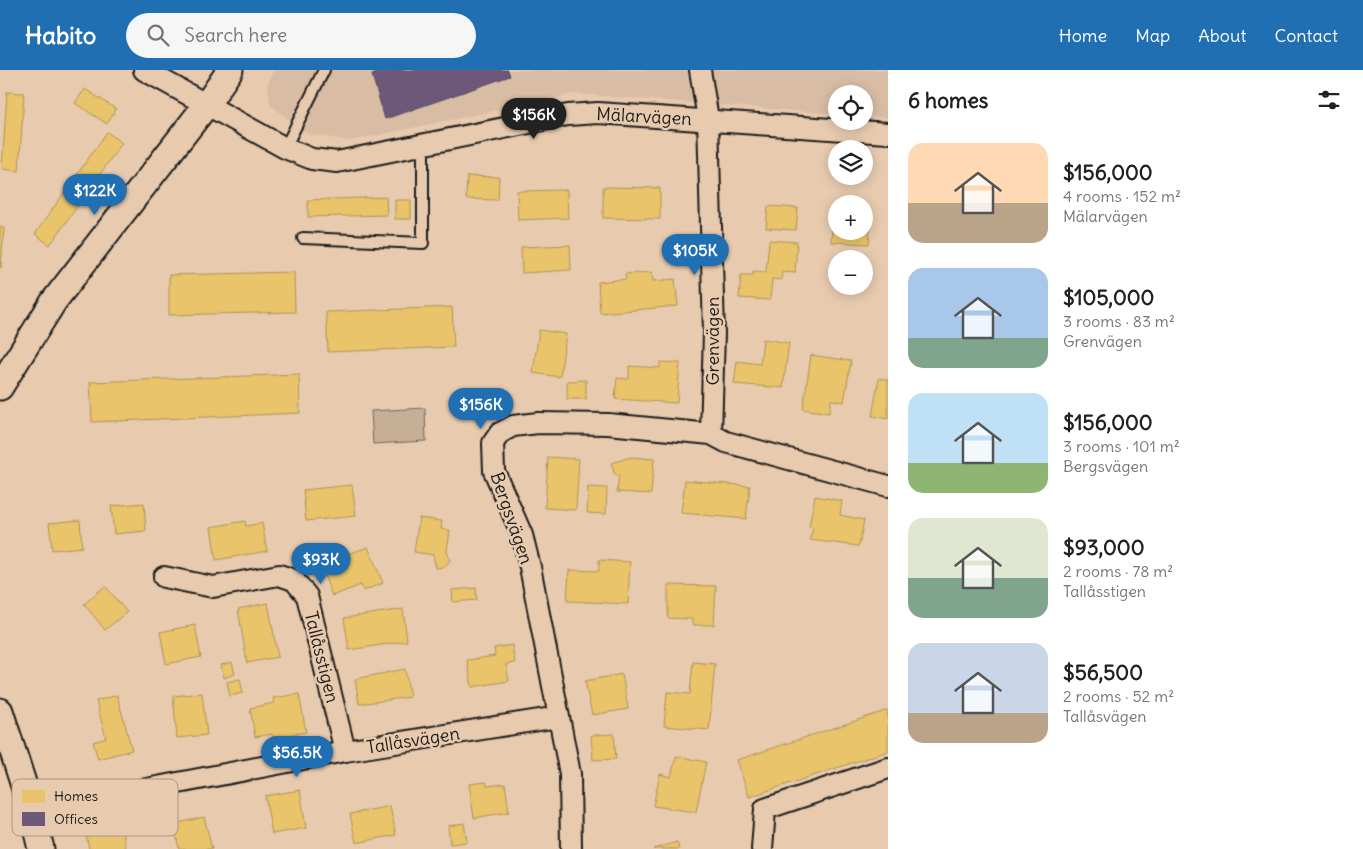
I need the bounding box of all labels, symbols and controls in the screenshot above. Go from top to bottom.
search box [126,13,476,58]
text: Habito [25,20,96,50]
icon: search [144,21,172,49]
text: Search here [184,23,287,47]
text: Home [1059,24,1107,47]
text: Map [1135,24,1170,47]
text: About [1198,24,1246,47]
text: Contact [1274,24,1338,47]
map controls [828,85,873,295]
button: locate [828,85,873,130]
icon: filters [1315,86,1343,114]
text: 6 homes [908,87,988,114]
pin: $156K [499,98,569,140]
street label: Mälarvägen [596,102,692,130]
text: $156K [512,104,556,124]
button: layers [828,140,873,185]
text: $156,000 [1063,159,1153,186]
icon: home [948,163,1008,223]
pin: $122K [60,174,130,216]
text: $122K [74,180,116,200]
text: 4 rooms · 152 m² [1063,186,1181,206]
button: + [828,195,873,240]
text: Mälarvägen [1063,206,1148,226]
pin: $105K [660,234,730,276]
text: $105K [673,240,717,260]
button: − [828,250,873,295]
text: $105,000 [1063,284,1154,311]
icon: home [948,288,1008,348]
street label: Grenvägen [701,297,724,385]
text: 3 rooms · 83 m² [1063,311,1175,331]
text: Grenvägen [1063,331,1142,351]
pin: $156K [446,388,516,430]
text: $156K [459,394,503,414]
text: $156,000 [1063,409,1153,436]
icon: home [948,413,1008,473]
text: 3 rooms · 101 m² [1063,436,1180,456]
text: Bergsvägen [1063,456,1148,476]
street label: Bergsvägen [486,469,538,567]
text: $93,000 [1063,534,1145,561]
icon: home [948,538,1008,598]
pin: $93K [291,542,351,585]
text: $93K [302,549,340,569]
text: 2 rooms · 78 m² [1063,561,1173,581]
text: Tallåsstigen [1063,581,1146,601]
street label: Tallåsstigen [300,609,344,705]
text: $56,500 [1063,659,1143,686]
icon: home [948,663,1008,723]
text: 2 rooms · 52 m² [1063,686,1174,706]
text: Tallåsvägen [1063,706,1147,726]
street label: Tallåsvägen [365,721,461,759]
pin: $56.5K [256,736,338,778]
text: $56.5K [272,742,322,762]
legend [12,779,178,836]
text: Homes [54,787,98,805]
text: Offices [54,810,98,828]

